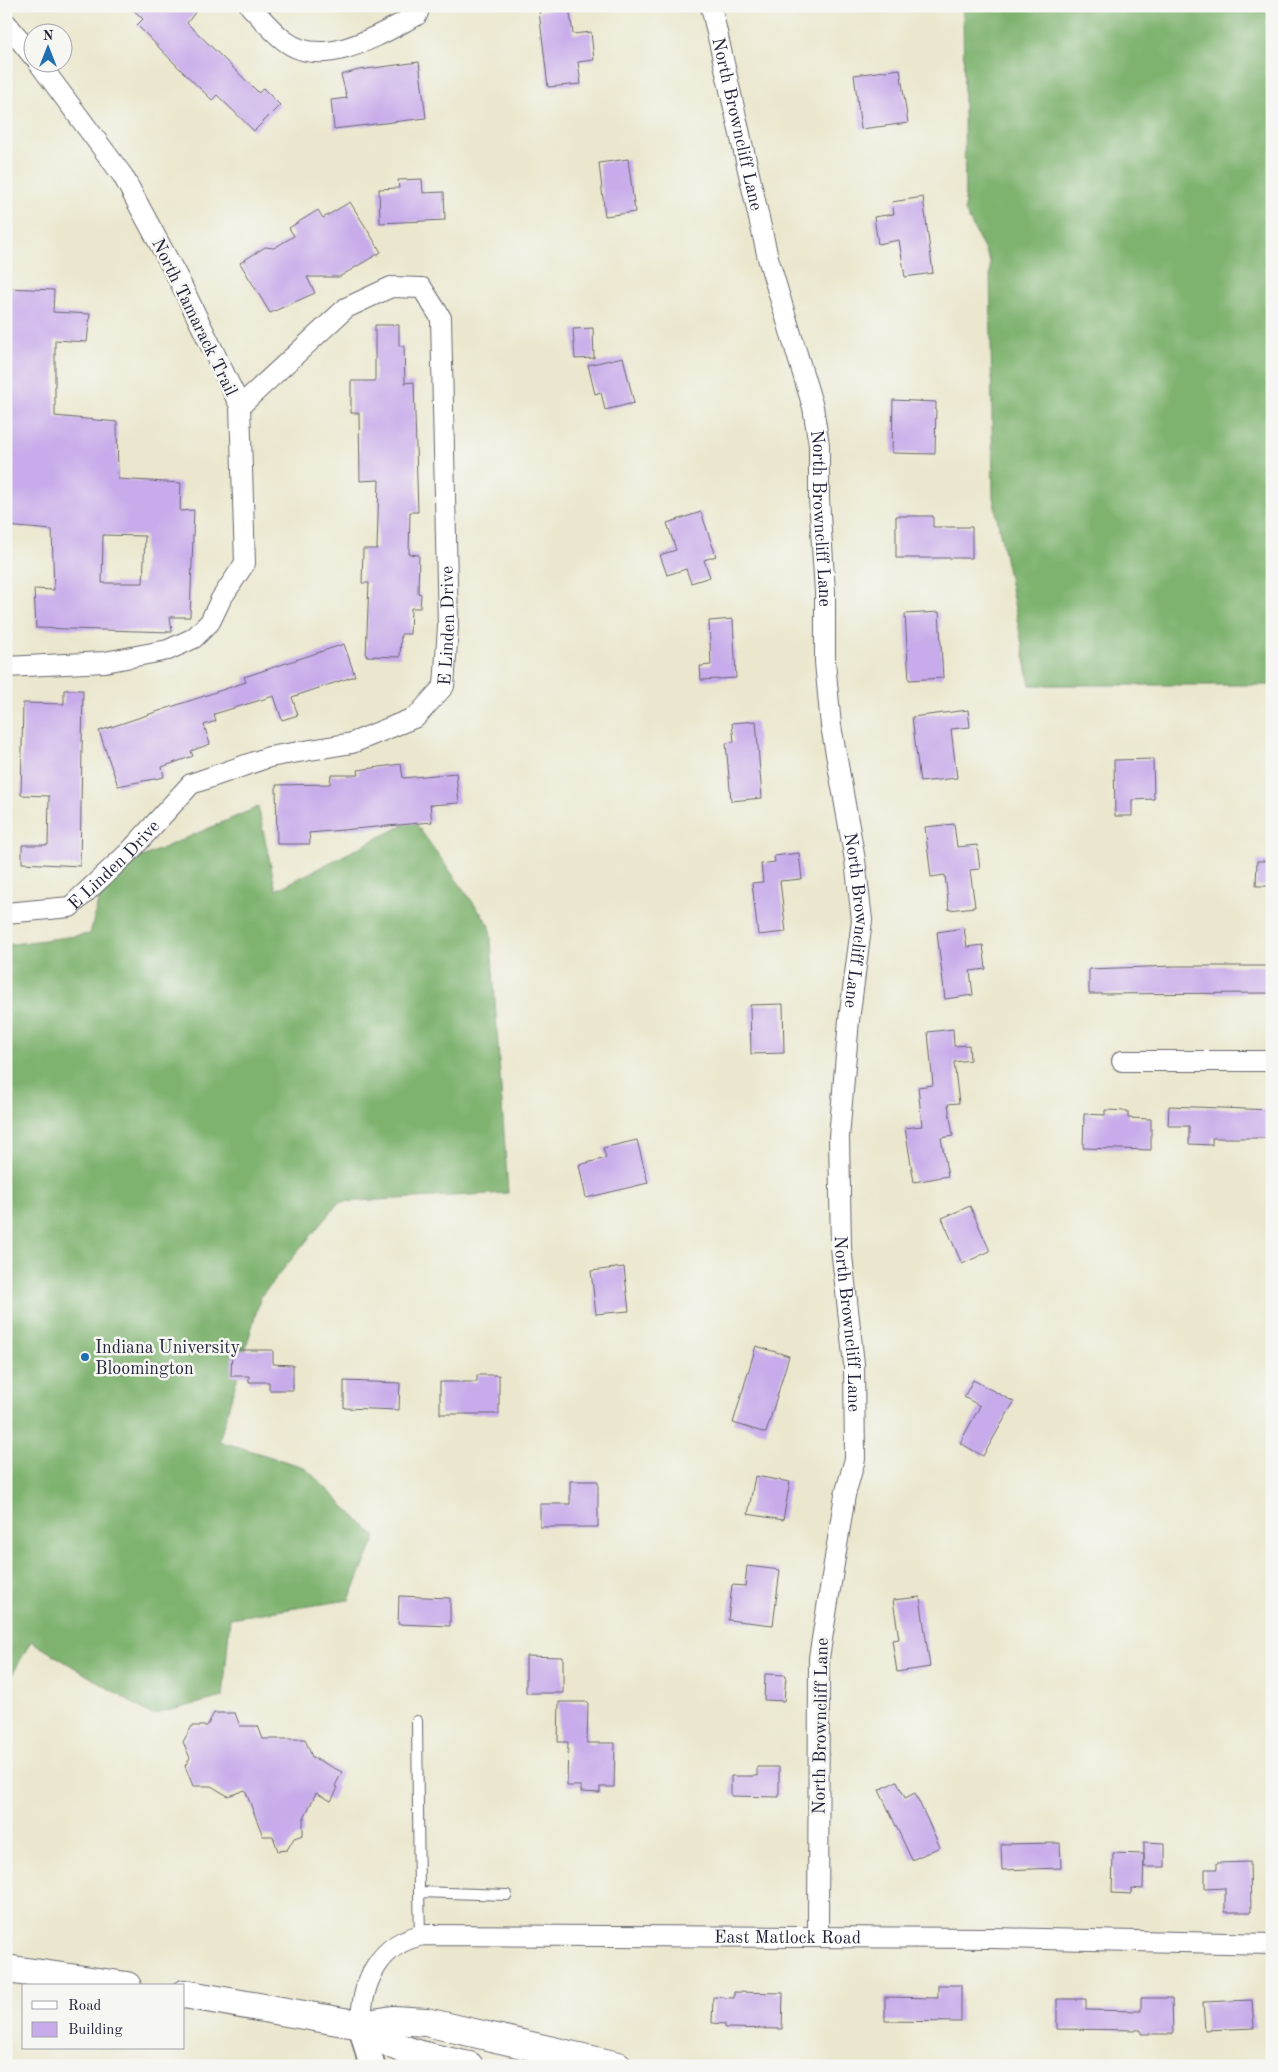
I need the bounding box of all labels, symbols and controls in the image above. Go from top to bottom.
north arrow [22,22,72,72]
text: N [43,29,54,43]
street label: North Browncliff Lane [708,36,765,213]
street label: North Tamarack Trail [148,236,240,399]
street label: North Browncliff Lane [807,429,833,607]
street label: E Linden Drive [436,566,458,686]
street label: E Linden Drive [65,817,163,914]
street label: North Browncliff Lane [840,831,871,1009]
street label: North Browncliff Lane [831,1236,863,1412]
place label: Indiana University Bloomington [95,1339,241,1378]
marker: Indiana University Bloomington [79,1351,91,1363]
street label: North Browncliff Lane [810,1637,832,1815]
street label: East Matlock Road [714,1929,861,1947]
legend [22,1984,185,2050]
text: Road [68,1999,102,2014]
text: Building [68,2023,123,2038]

